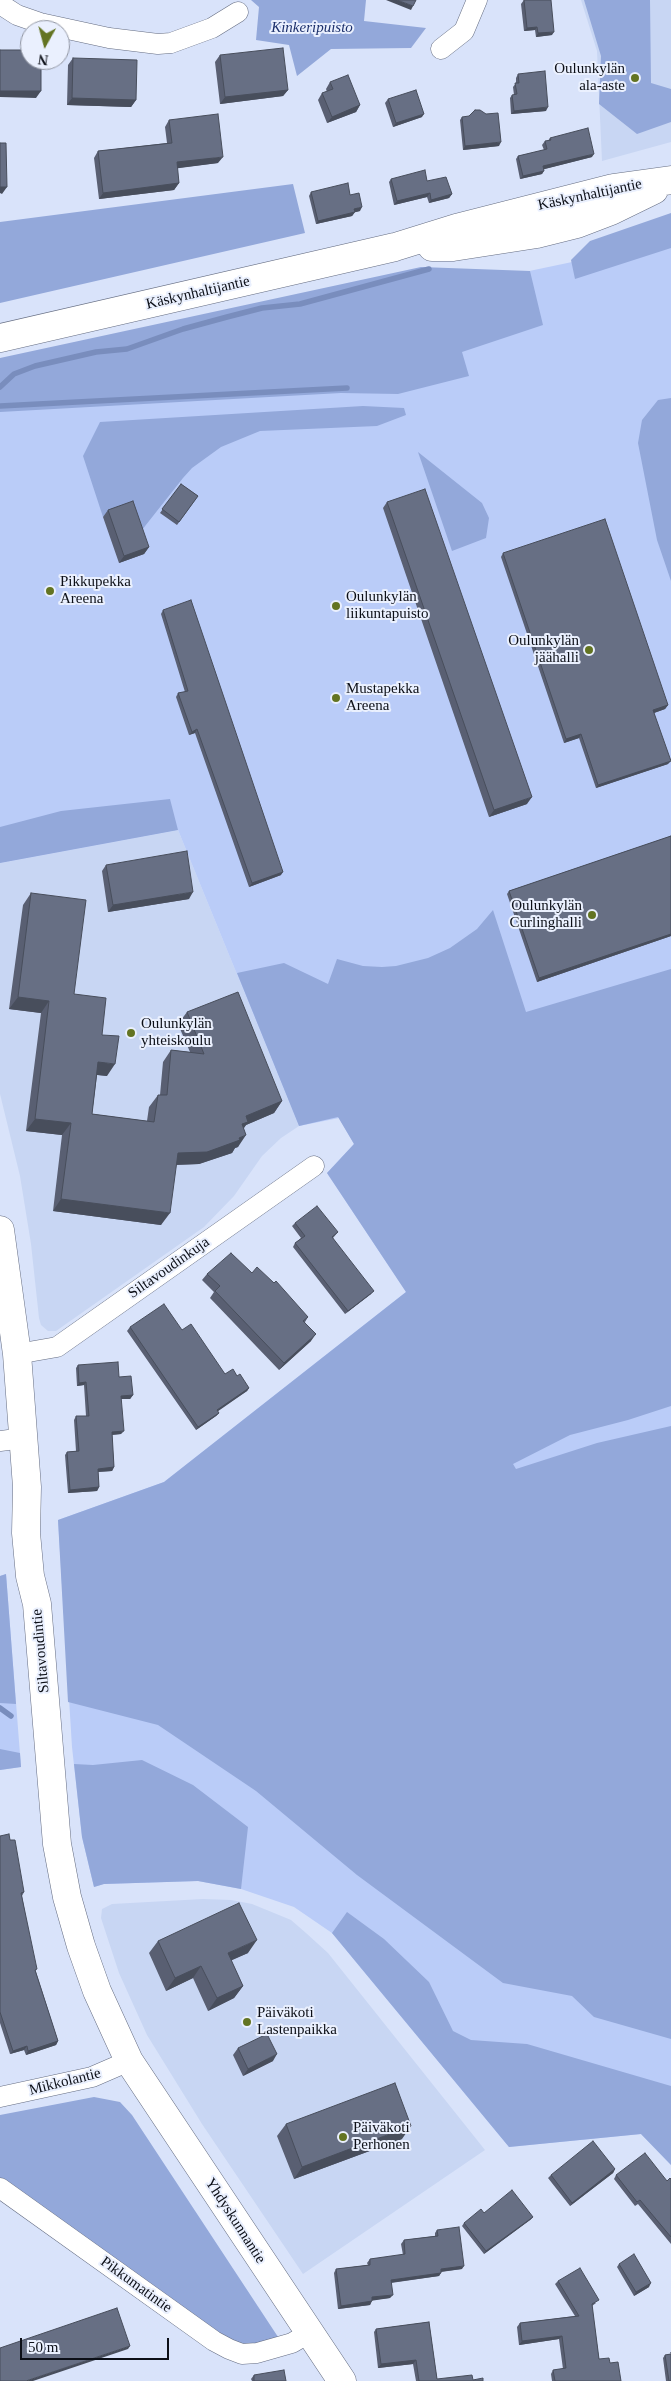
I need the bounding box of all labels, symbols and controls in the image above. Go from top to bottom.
park label: Kinkeripuisto [271,19,353,37]
north arrow [20,20,70,70]
text: N [37,51,49,67]
place label: Oulunkylän ala-aste [554,60,625,95]
marker: Oulunkylän ala-aste [629,72,641,84]
street label: Käskynhaltijantie [536,175,644,215]
street label: Käskynhaltijantie [144,272,252,314]
place label: Pikkupekka Areena [60,573,131,608]
marker: Pikkupekka Areena [44,585,56,597]
place label: Oulunkylän liikuntapuisto [346,588,428,623]
marker: Oulunkylän liikuntapuisto [330,600,342,612]
place label: Oulunkylän jäähalli [508,632,579,667]
marker: Oulunkylän jäähalli [583,644,595,656]
place label: Mustapekka Areena [346,680,419,715]
marker: Mustapekka Areena [330,692,342,704]
place label: Oulunkylän Curlinghalli [510,897,582,932]
marker: Oulunkylän Curlinghalli [586,909,598,921]
place label: Oulunkylän yhteiskoulu [141,1015,212,1050]
marker: Oulunkylän yhteiskoulu [125,1027,137,1039]
street label: Siltavoudinkuja [125,1233,213,1303]
street label: Siltavoudintie [28,1608,54,1694]
place label: Päiväkoti Lastenpaikka [257,2004,337,2039]
marker: Päiväkoti Lastenpaikka [241,2016,253,2028]
street label: Mikkolantie [27,2064,103,2100]
place label: Päiväkoti Perhonen [353,2119,410,2154]
marker: Päiväkoti Perhonen [337,2131,349,2143]
street label: Yhdyskunnantie [201,2175,269,2267]
street label: Pikkumatintie [97,2253,175,2317]
scale bar [22,2328,171,2360]
text: 50 m [28,2339,58,2355]

